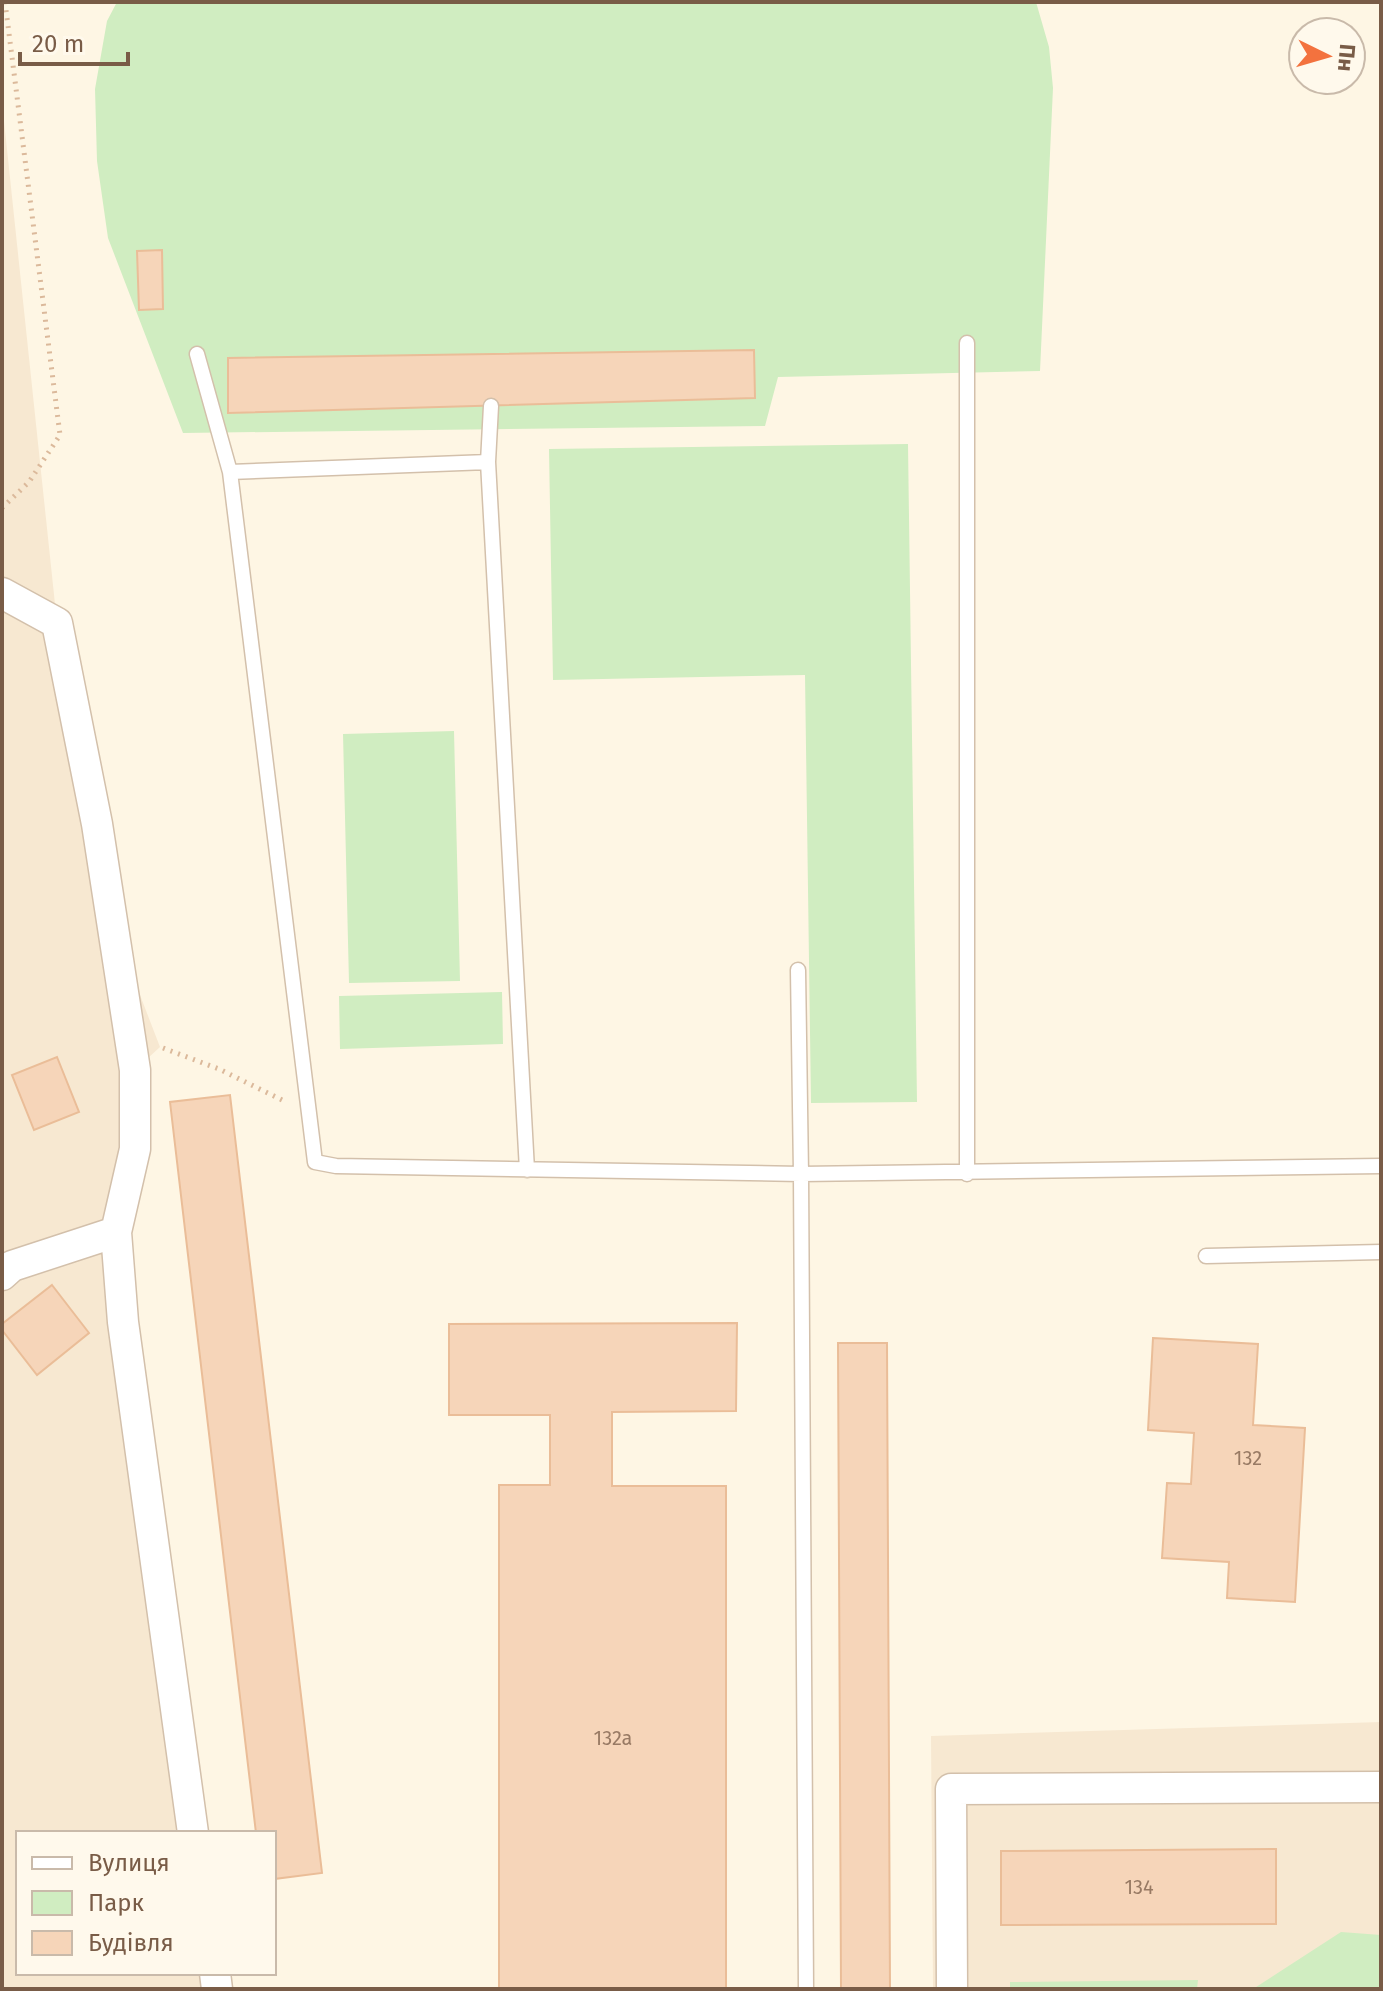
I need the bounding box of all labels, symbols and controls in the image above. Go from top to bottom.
scale bar [20,16,128,66]
north arrow [1287,16,1367,96]
text: 20 m [32,30,84,58]
text: Пн [1332,43,1361,73]
house number: 132 [1234,1446,1262,1470]
house number: 132а [593,1726,633,1750]
legend [16,1831,276,1975]
text: Вулиця [88,1849,170,1877]
house number: 134 [1124,1875,1154,1899]
text: Парк [88,1889,145,1917]
text: Будівля [88,1929,174,1957]

